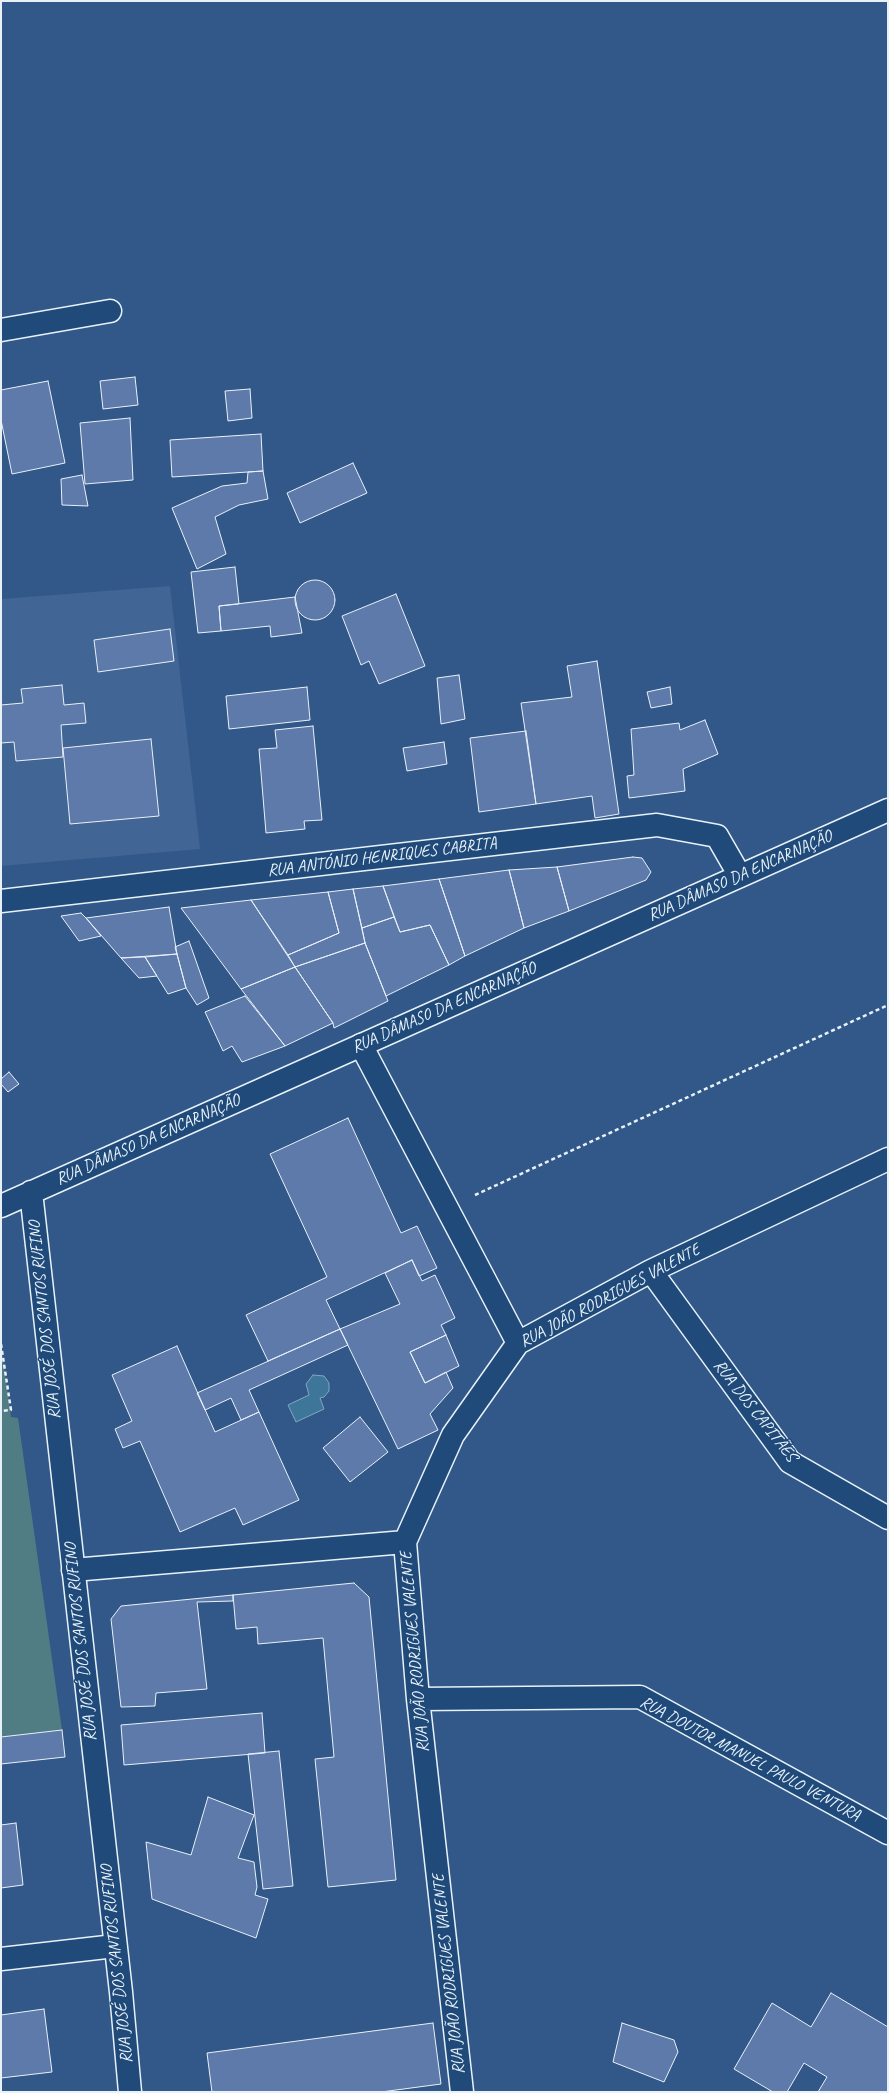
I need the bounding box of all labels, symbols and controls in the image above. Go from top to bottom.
street label: RUA DÂMASO DA ENCARNAÇÃO [645,826,835,926]
street label: RUA ANTÓNIO HENRIQUES CABRITA [266,833,498,881]
street label: RUA DÂMASO DA ENCARNAÇÃO [349,958,539,1058]
street label: RUA DÂMASO DA ENCARNAÇÃO [53,1090,243,1190]
street label: RUA JOSÉ DOS SANTOS RUFINO [24,1220,66,1420]
street label: RUA JOÃO RODRIGUES VALENTE [516,1240,704,1352]
street label: RUA DOS CAPITÃES [709,1356,801,1466]
street label: RUA JOSÉ DOS SANTOS RUFINO [60,1542,102,1742]
street label: RUA JOÃO RODRIGUES VALENTE [396,1551,434,1753]
street label: RUA DOUTOR MANUEL PAULO VENTURA [636,1692,864,1826]
street label: RUA JOSÉ DOS SANTOS RUFINO [96,1864,138,2064]
street label: RUA JOÃO RODRIGUES VALENTE [428,1873,470,2075]

